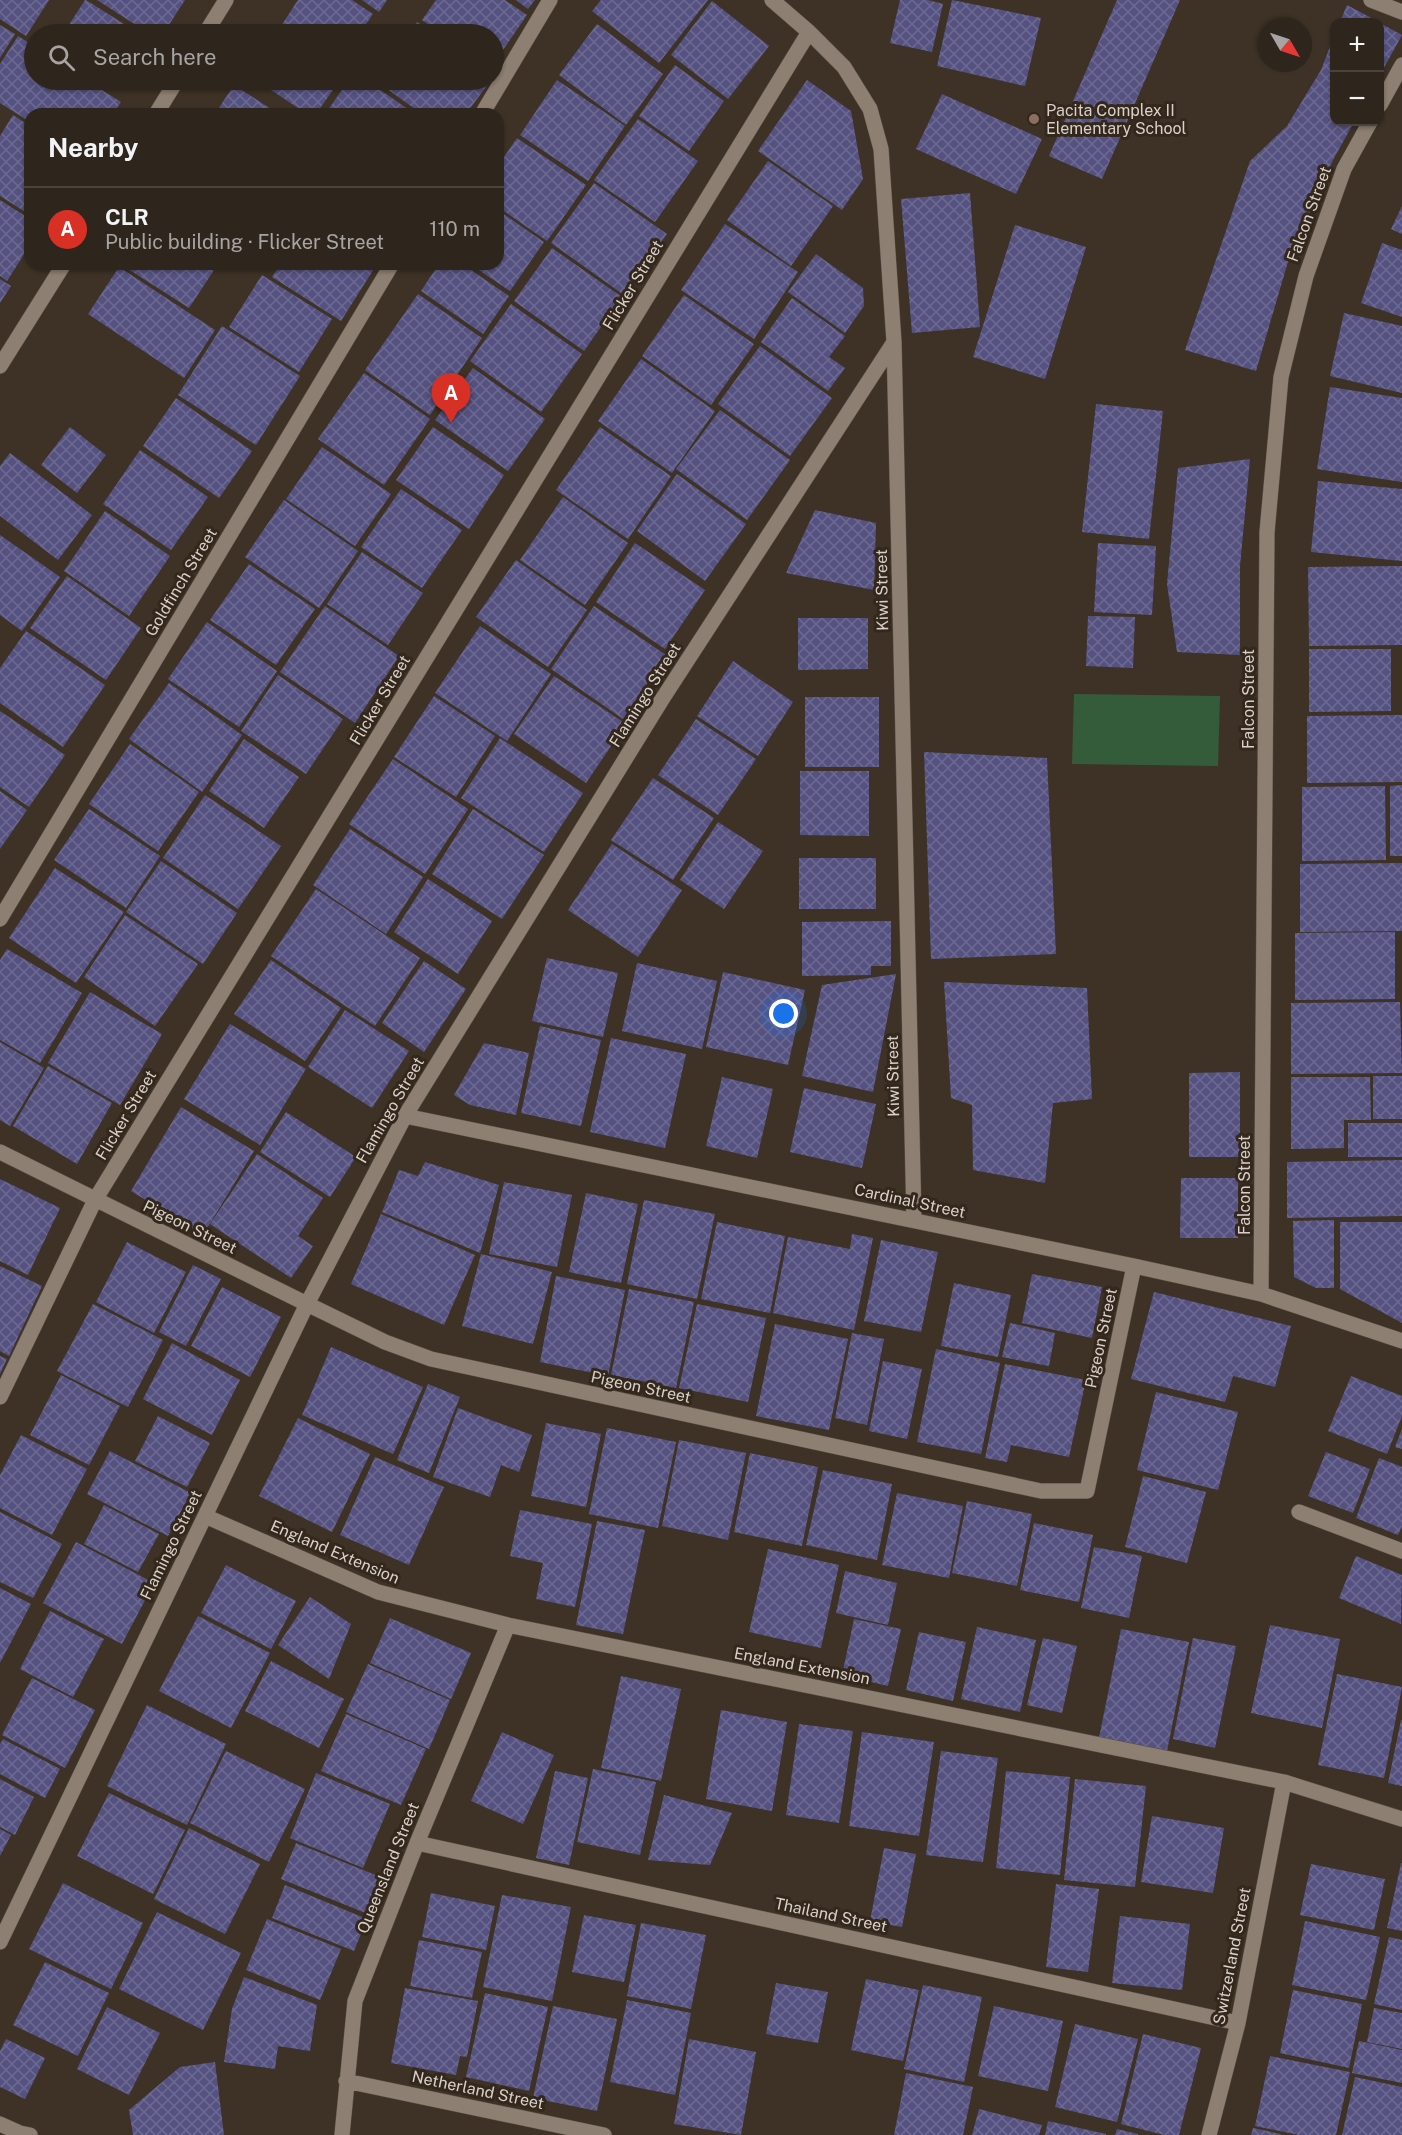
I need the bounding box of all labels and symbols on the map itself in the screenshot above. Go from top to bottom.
north arrow [1258,18,1312,72]
place label: Pacita Complex II Elementary School [1046,101,1187,138]
marker: Pacita Complex II Elementary School [1027,112,1041,126]
street label: Falcon Street [1283,164,1335,264]
street label: Flicker Street [599,237,667,333]
pin: A [432,374,470,423]
street label: Goldfinch Street [141,524,221,640]
street label: Kiwi Street [872,549,892,631]
street label: Flamingo Street [605,639,685,751]
street label: Falcon Street [1239,649,1258,749]
street label: Flicker Street [346,652,414,748]
your location [769,999,798,1028]
street label: Kiwi Street [883,1035,903,1117]
street label: Flamingo Street [352,1053,428,1167]
street label: Flicker Street [92,1067,160,1163]
street label: Falcon Street [1235,1135,1254,1235]
street label: Cardinal Street [853,1180,967,1222]
street label: Pigeon Street [140,1196,240,1258]
street label: Pigeon Street [1081,1286,1121,1390]
street label: Pigeon Street [589,1367,693,1407]
street label: Flamingo Street [136,1487,206,1603]
street label: England Extension [268,1516,402,1588]
street label: England Extension [732,1643,872,1689]
street label: Queensland Street [353,1800,423,1936]
street label: Switzerland Street [1209,1886,1255,2026]
street label: Thailand Street [773,1894,889,1936]
street label: Netherland Street [410,2067,546,2113]

